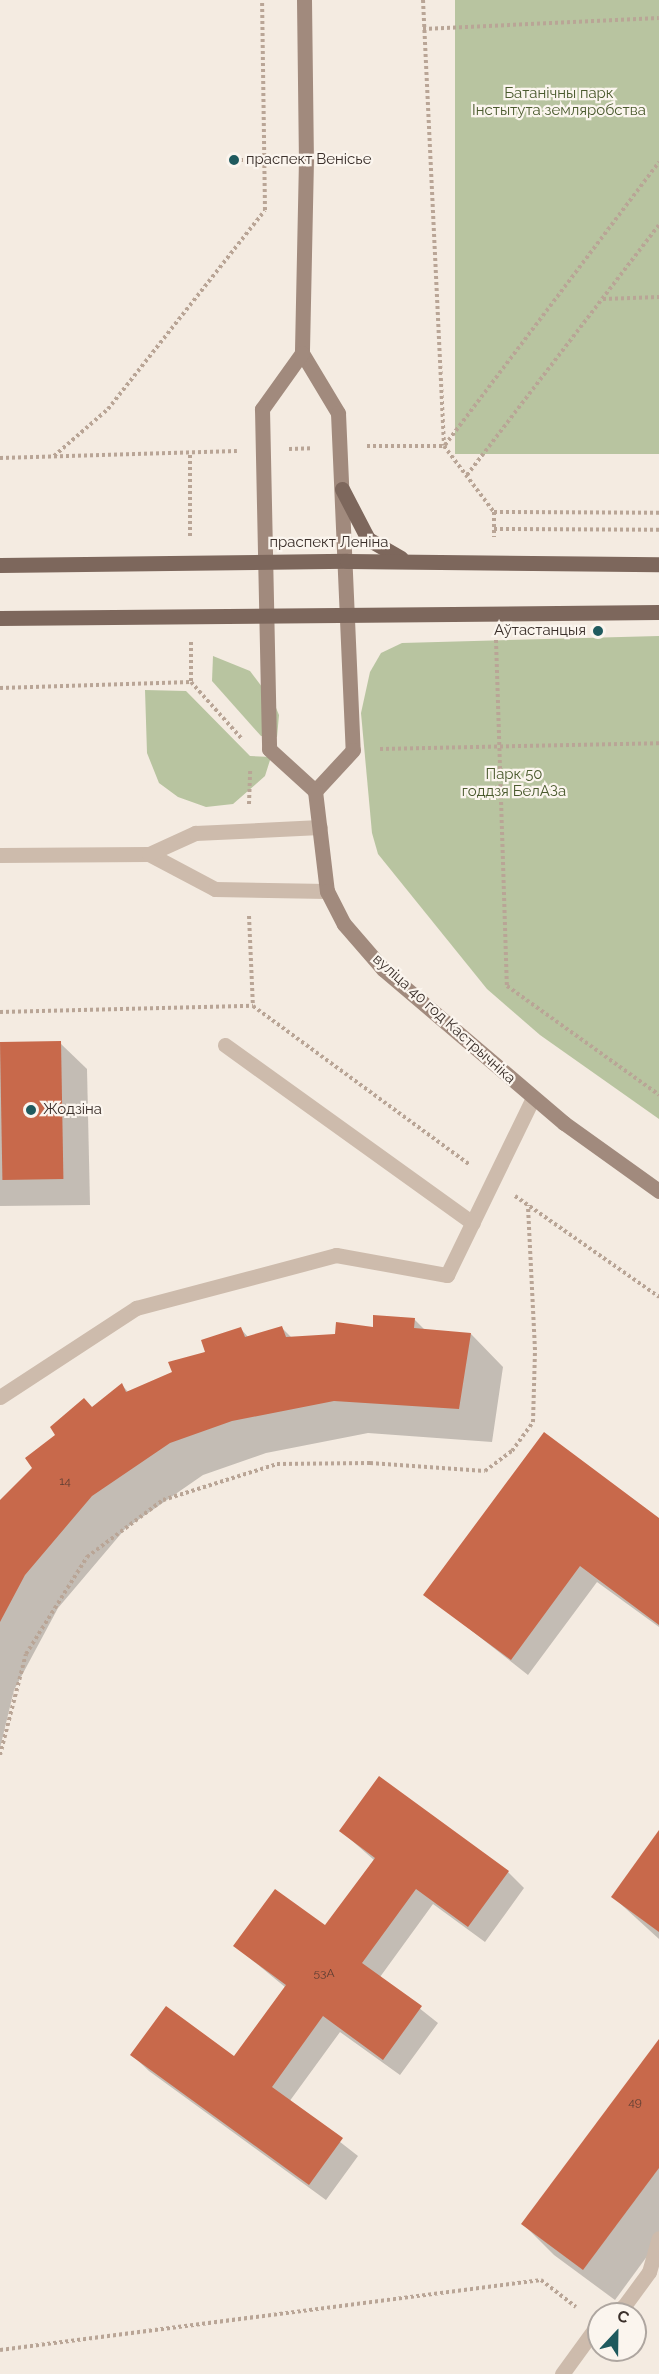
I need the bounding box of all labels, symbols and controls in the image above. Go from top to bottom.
park label: Батанічны парк Інстытута земляробства [472,84,646,119]
place label: праспект Венісье [246,151,371,169]
marker: праспект Венісье [227,153,241,167]
street label: праспект Леніна [270,534,388,552]
place label: Аўтастанцыя [494,622,586,640]
marker: Аўтастанцыя [591,624,605,638]
park label: Парк 50 годдзя БелАЗа [462,765,566,800]
street label: вуліца 40 год Кастрычніка [369,950,519,1088]
place label: Жодзіна [43,1101,102,1119]
marker: Жодзіна [24,1103,38,1117]
house number: 14 [59,1475,71,1489]
house number: 53А [313,1967,335,1981]
house number: 49 [628,2096,642,2110]
north arrow [587,2302,647,2362]
text: С [615,2306,632,2328]

